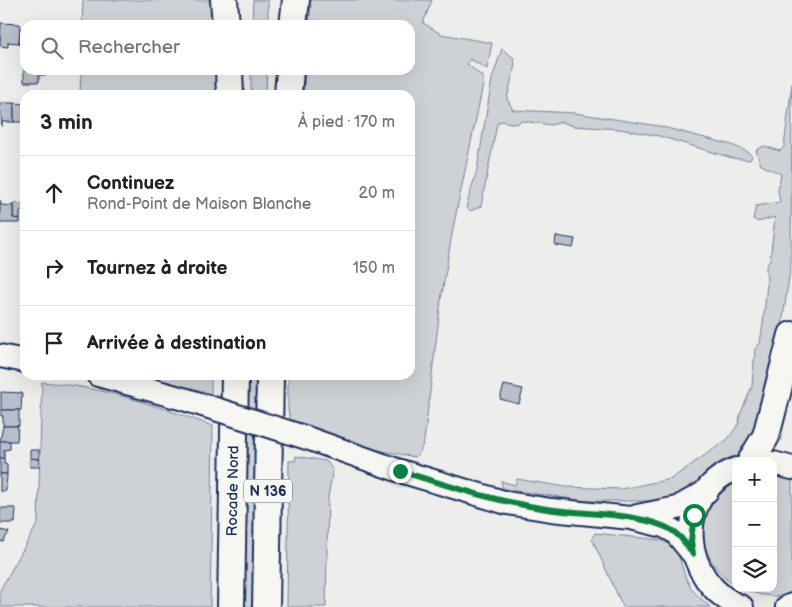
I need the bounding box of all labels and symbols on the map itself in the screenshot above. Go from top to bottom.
street label: Rocade Nord [223,445,243,537]
route end [389,460,412,483]
road number: N 136 [244,480,292,502]
route start [683,504,706,527]

